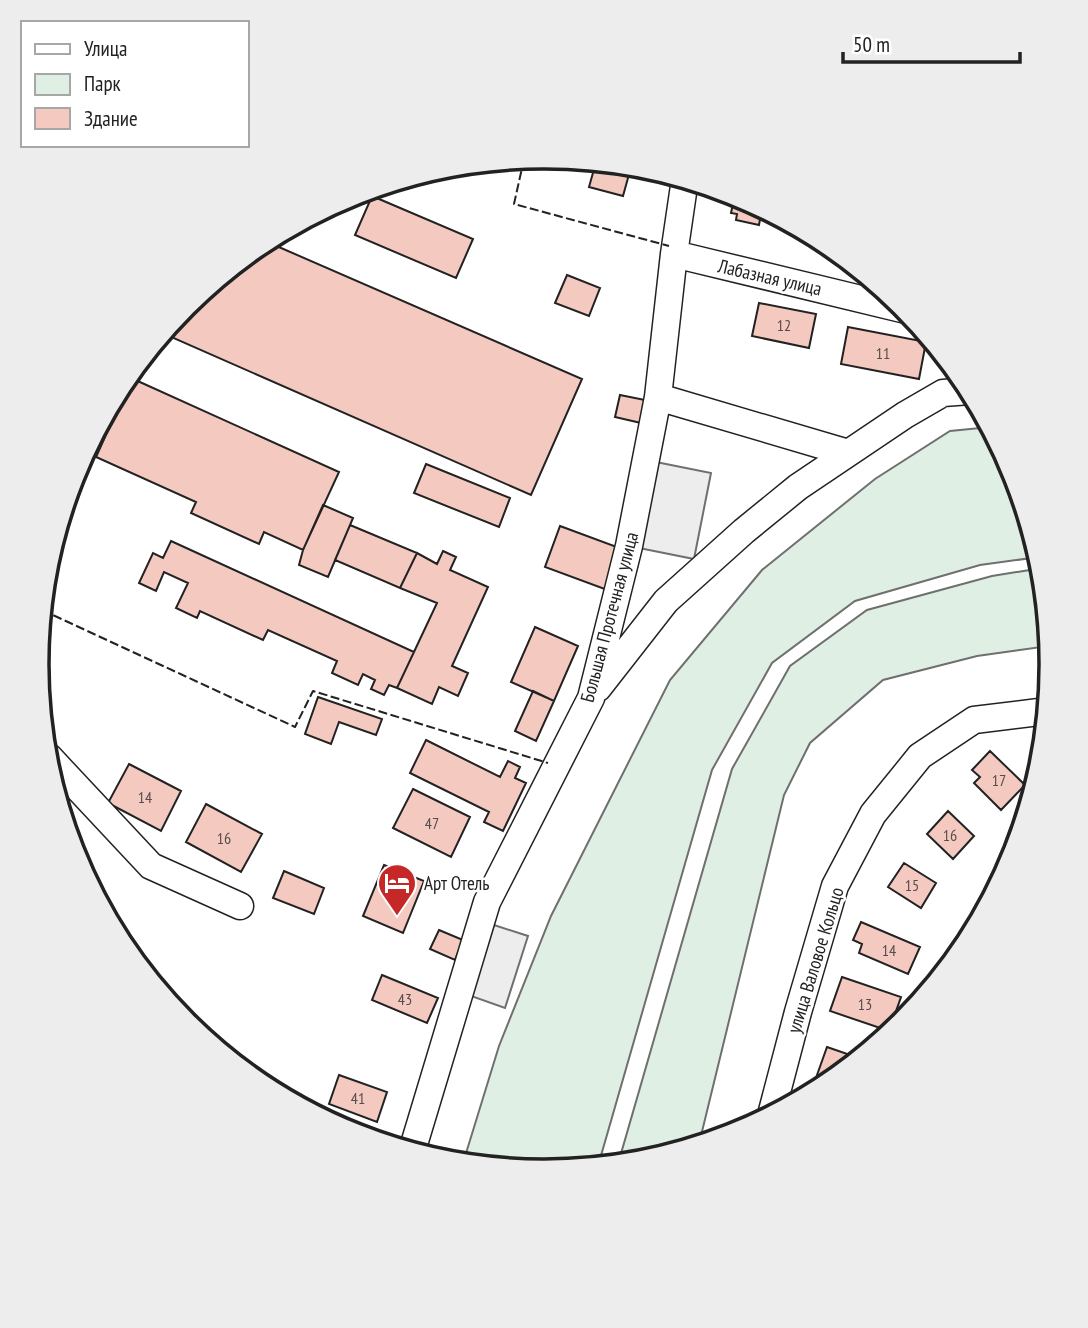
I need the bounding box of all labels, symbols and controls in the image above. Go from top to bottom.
legend [21,21,248,147]
scale bar [843,21,1020,65]
text: 50 m [853,31,890,58]
text: Улица [84,35,127,62]
text: Парк [84,70,121,97]
text: Здание [84,105,138,132]
street label: Лабазная улица [715,253,824,301]
house number: 12 [777,315,791,335]
house number: 11 [876,343,890,363]
street label: Большая Протечная улица [575,529,643,705]
house number: 17 [992,770,1006,790]
house number: 14 [138,787,152,807]
house number: 47 [425,813,439,833]
house number: 16 [943,825,957,845]
house number: 16 [217,828,231,848]
hotel icon: Арт Отель [376,862,418,917]
place label: Арт Отель [424,871,489,895]
house number: 15 [905,875,919,895]
street label: улица Валовое Кольцо [781,884,849,1036]
house number: 14 [882,940,896,960]
house number: 43 [398,989,412,1009]
house number: 13 [858,994,872,1014]
house number: 41 [351,1088,365,1108]

